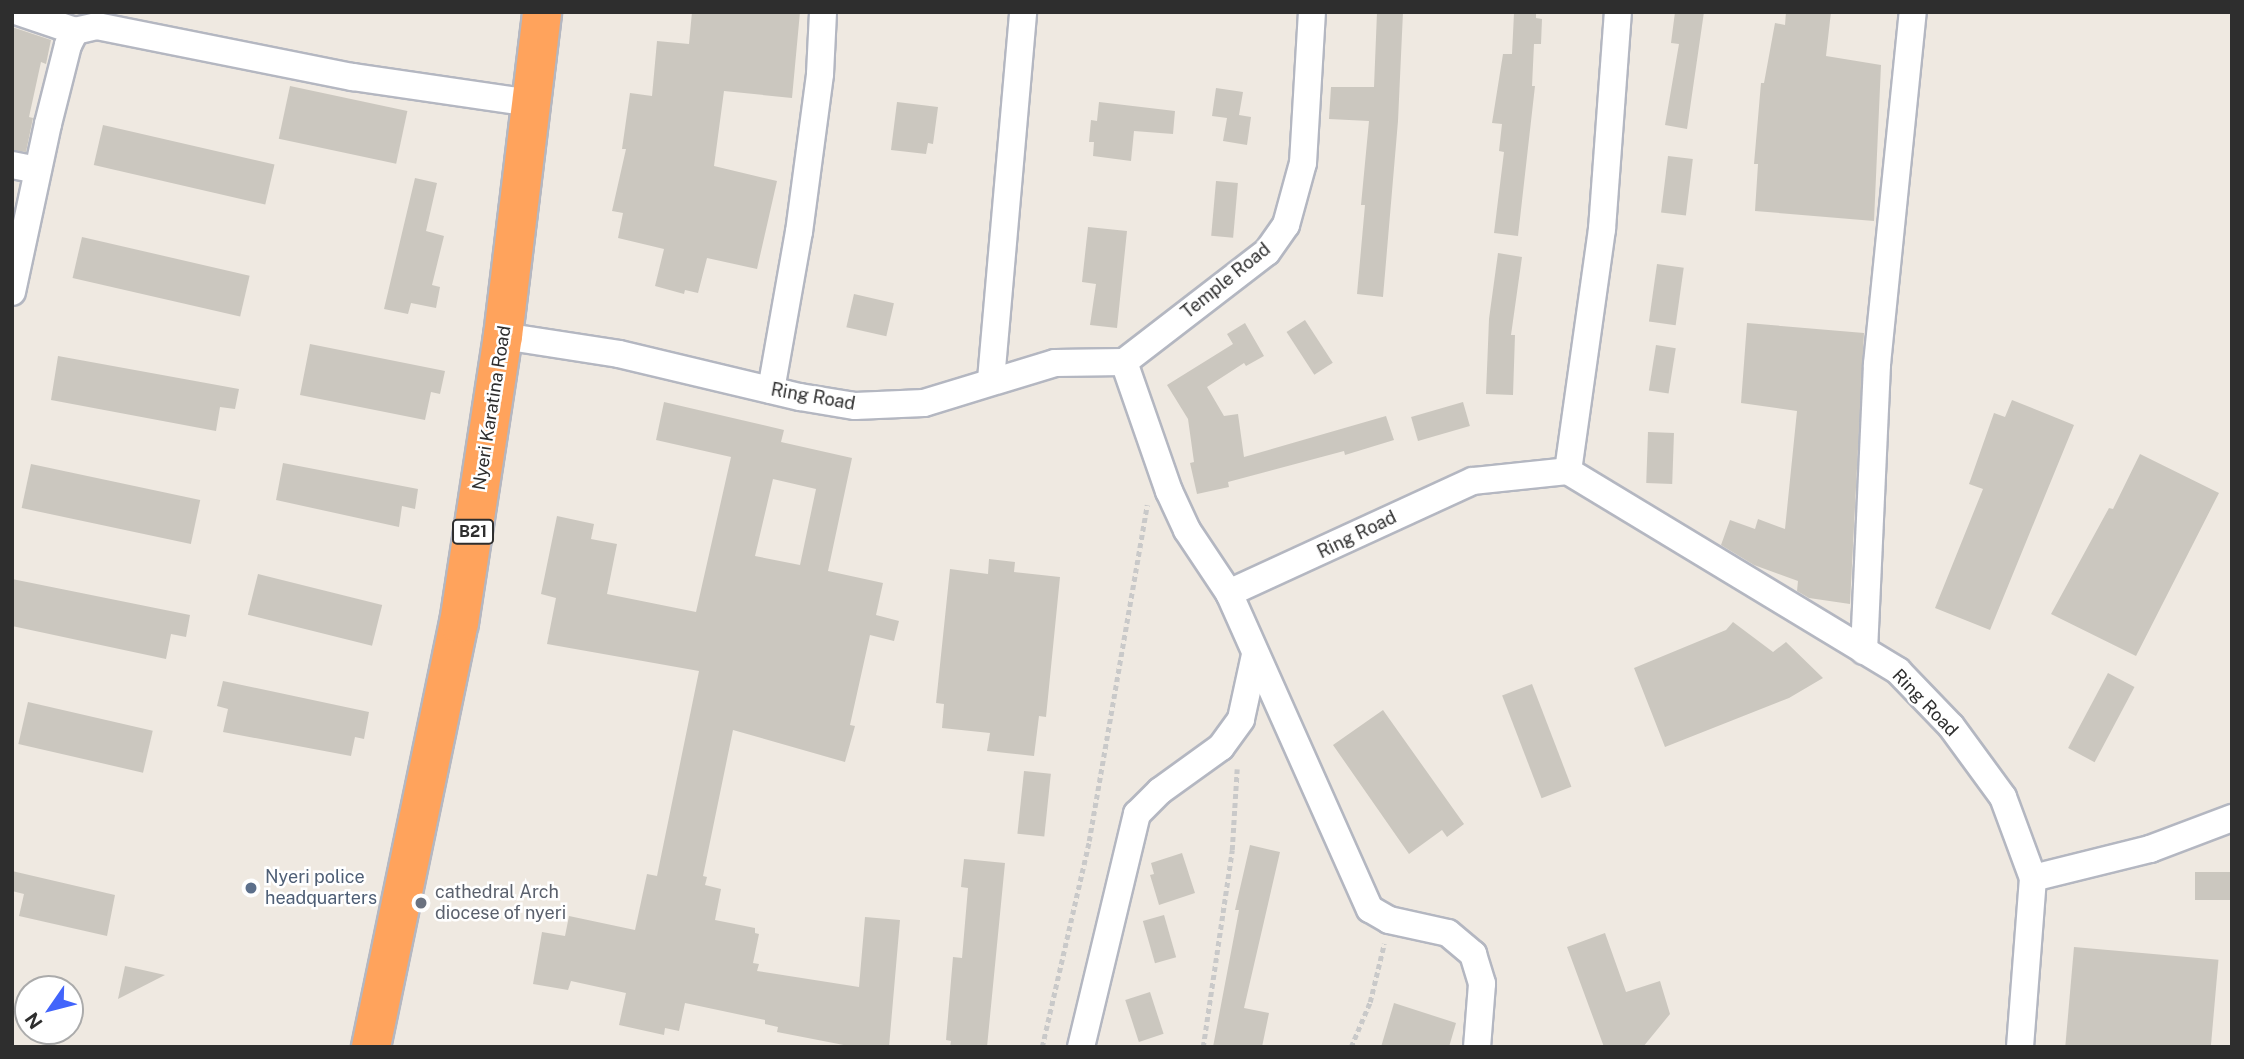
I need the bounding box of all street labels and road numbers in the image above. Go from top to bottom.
street label: Temple Road [1177,239,1275,323]
street label: Nyeri Karatina Road [468,324,516,492]
street label: Ring Road [769,379,857,415]
street label: Ring Road [1314,507,1400,563]
road number: B21 [452,520,494,544]
street label: Ring Road [1888,665,1962,741]

